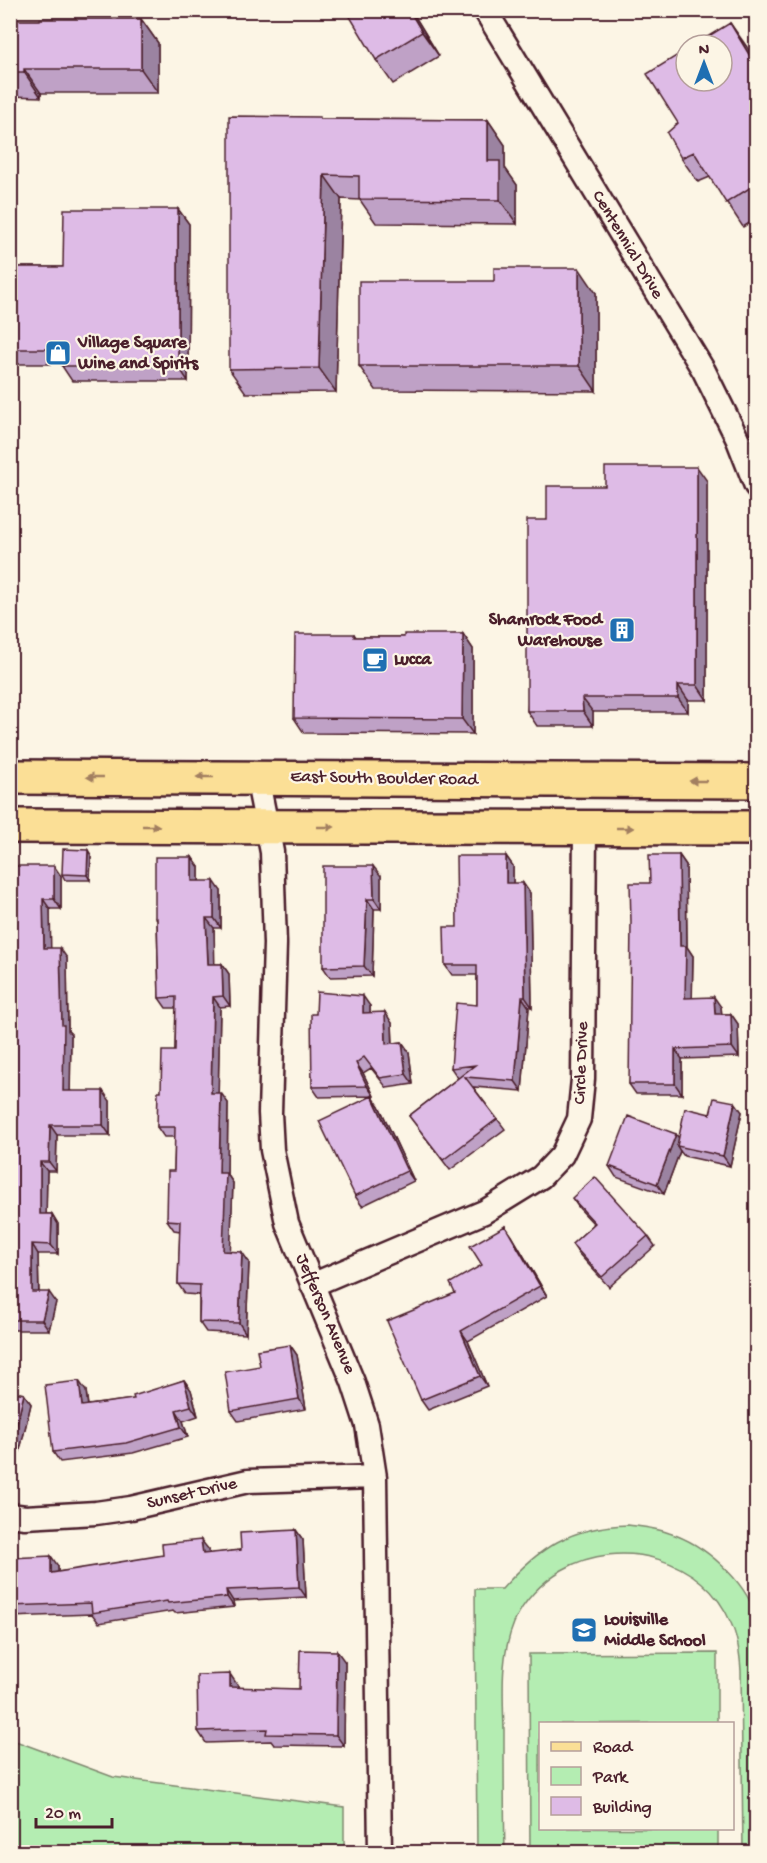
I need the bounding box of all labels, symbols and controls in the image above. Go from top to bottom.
north arrow [674,33,734,93]
text: N [699,42,710,61]
street label: Centennial Drive [586,187,668,304]
place label: Village Square Wine and Spirits [77,333,199,375]
shop icon: Village Square Wine and Spirits [43,338,73,368]
place label: Shamrock Food Warehouse [489,610,604,652]
building icon: Shamrock Food Warehouse [607,615,637,645]
cafe icon: Lucca [360,645,390,675]
place label: Lucca [394,650,432,671]
street label: East South Boulder Road [290,767,479,791]
one-way arrow [85,772,104,782]
one-way arrow [195,772,214,782]
one-way arrow [689,776,708,786]
one-way arrow [142,821,161,831]
one-way arrow [317,822,336,832]
one-way arrow [615,823,634,833]
street label: Circle Drive [570,1021,594,1105]
street label: Jefferson Avenue [290,1251,360,1378]
street label: Sunset Drive [145,1473,240,1515]
place label: Louisville Middle School [604,1610,706,1652]
school or university icon: Louisville Middle School [569,1615,599,1645]
legend [539,1722,734,1830]
text: Road [593,1738,634,1759]
text: Park [592,1768,629,1789]
scale bar [36,1791,112,1829]
text: Building [592,1798,652,1819]
text: 20 m [45,1804,81,1825]

